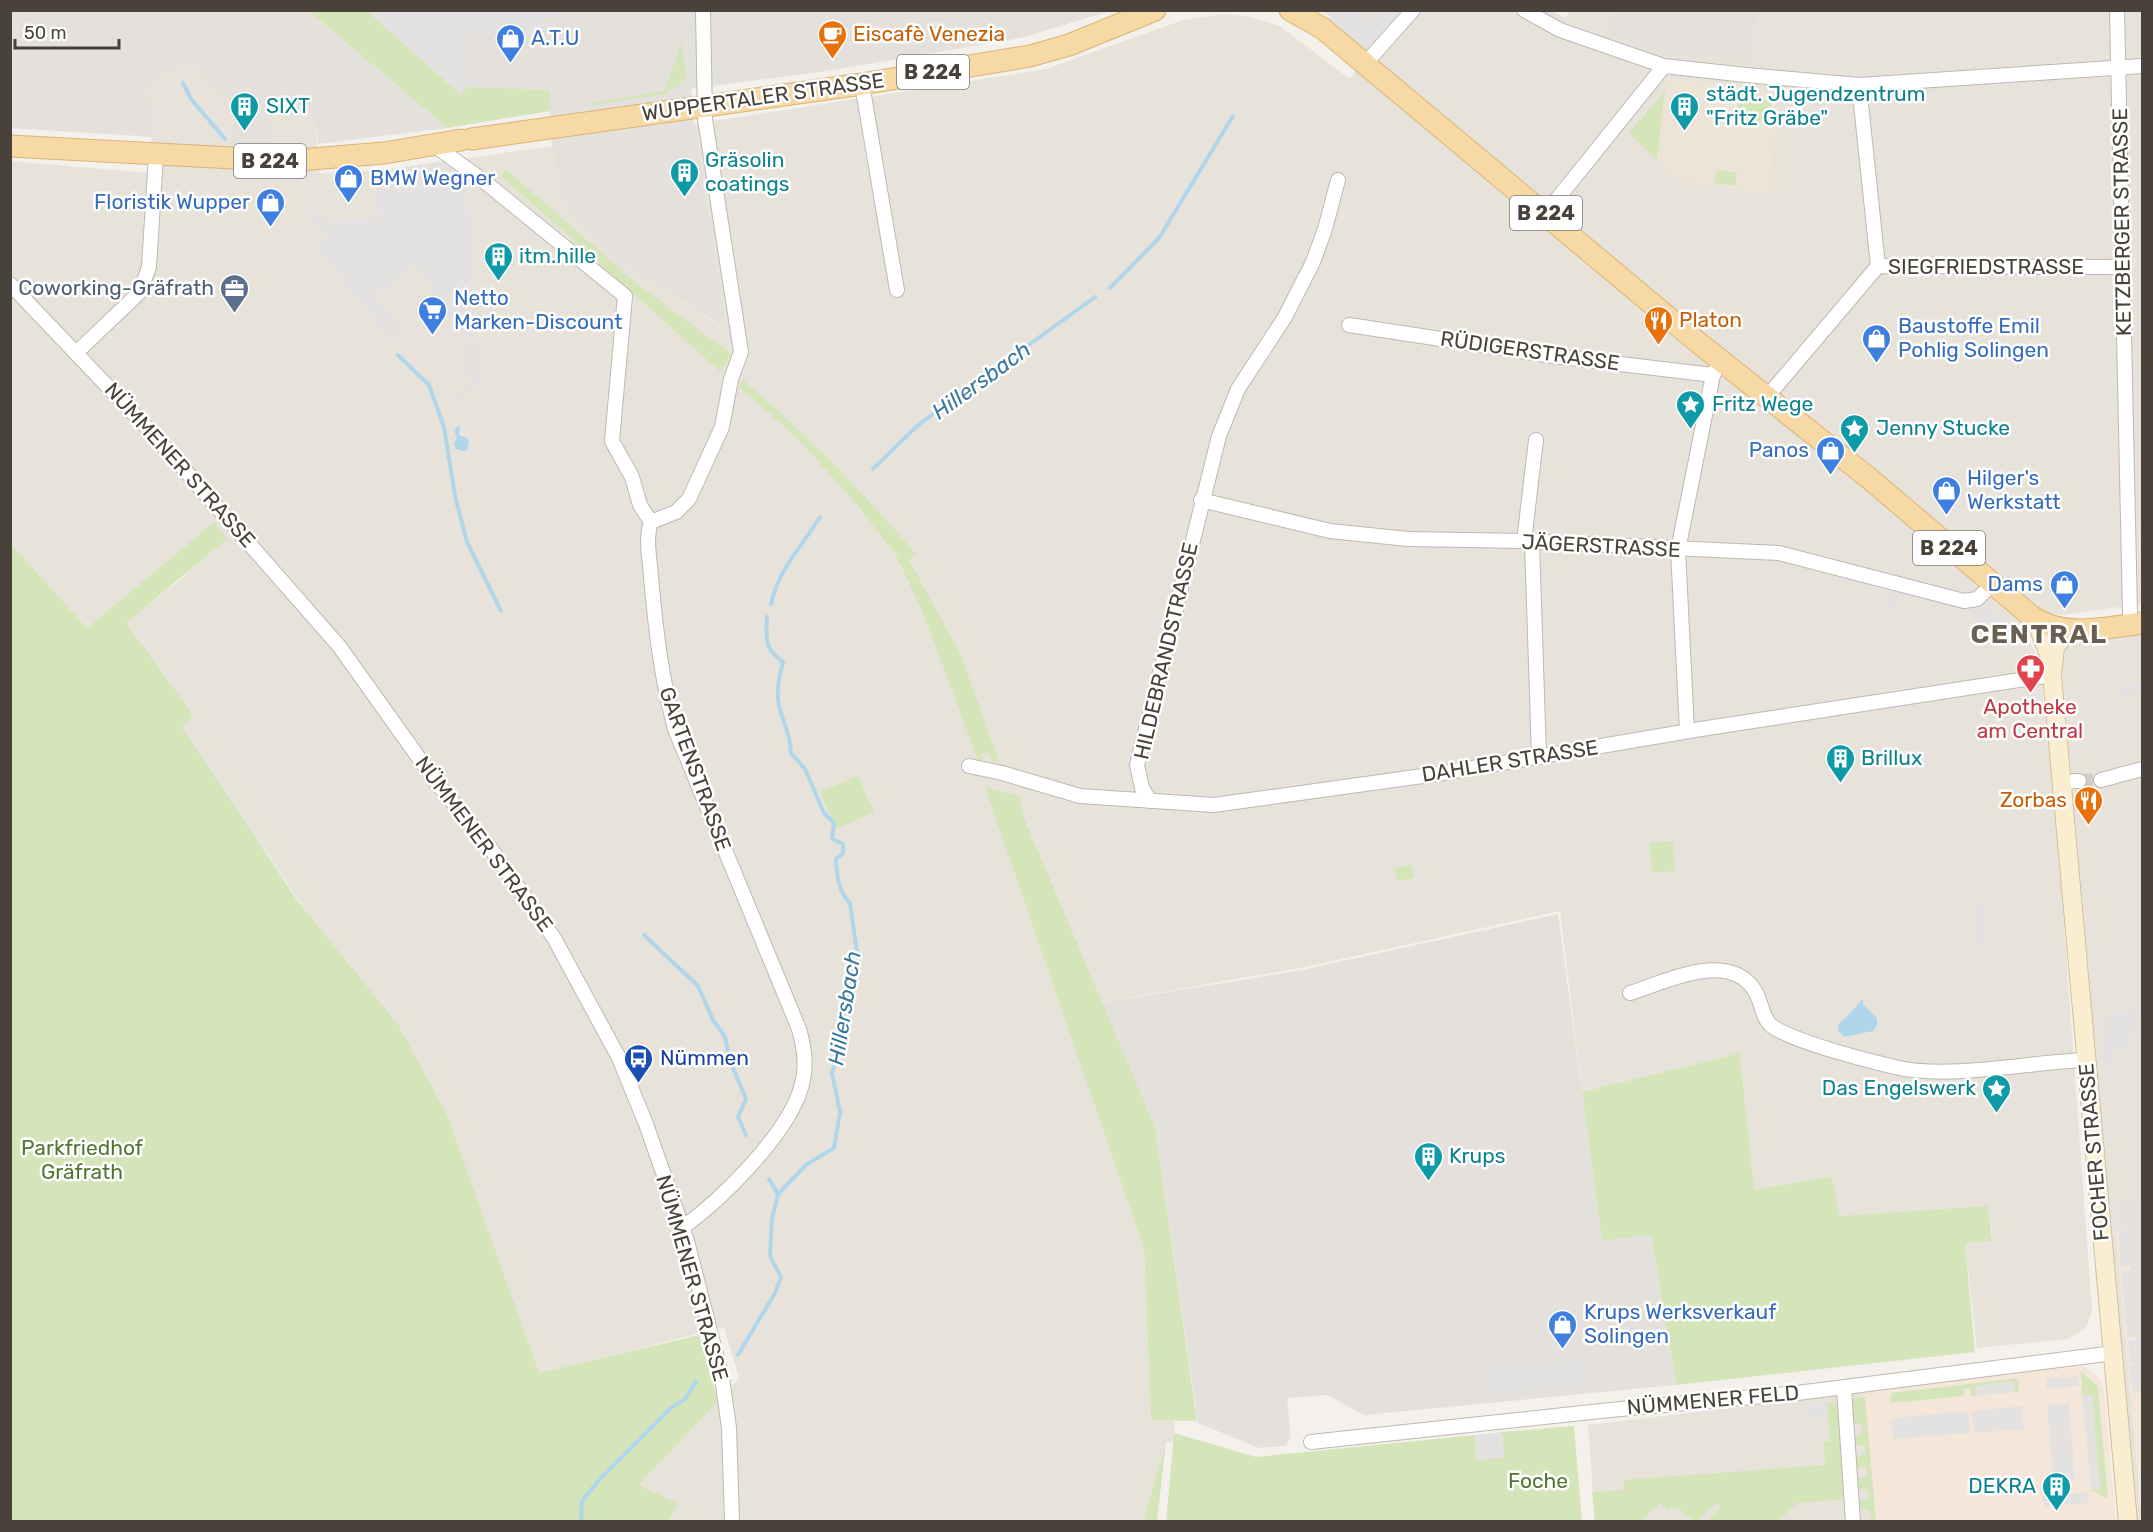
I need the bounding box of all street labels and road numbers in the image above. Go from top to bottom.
road number: B 224 [897,55,969,89]
street label: WUPPERTALER STRASSE [640,67,886,126]
street label: KETZBERGER STRASSE [2107,108,2136,336]
road number: B 224 [234,144,306,178]
road number: B 224 [1510,196,1582,230]
street label: SIEGFRIEDSTRASSE [1888,254,2084,279]
street label: RÜDIGERSTRASSE [1439,326,1621,375]
street label: NÜMMENER STRASSE [100,377,261,552]
street label: JÄGERSTRASSE [1521,529,1681,562]
road number: B 224 [1913,531,1985,565]
street label: HILDEBRANDSTRASSE [1128,540,1203,762]
street label: GARTENSTRASSE [654,683,737,854]
street label: DAHLER STRASSE [1420,734,1600,787]
street label: NÜMMENER STRASSE [410,751,559,936]
street label: FOCHER STRASSE [2073,1062,2114,1242]
street label: NÜMMENER STRASSE [651,1172,734,1384]
street label: NÜMMENER FELD [1626,1380,1800,1419]

